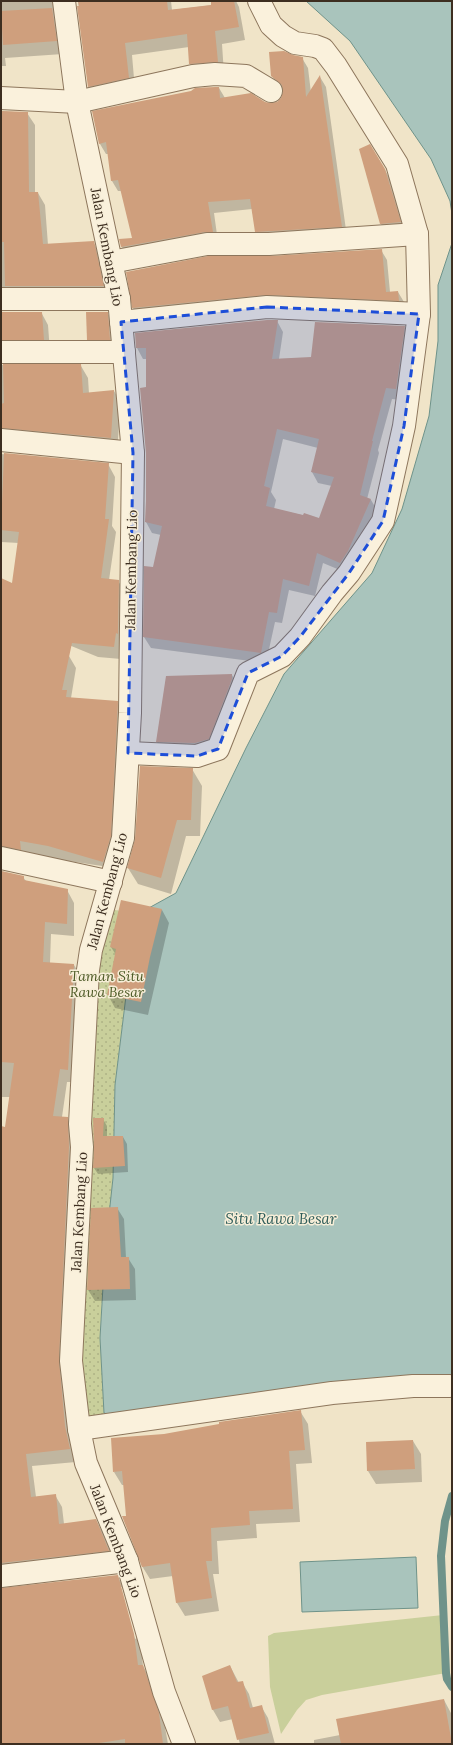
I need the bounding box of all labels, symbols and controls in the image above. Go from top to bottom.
street label: Jalan Kembang Lio [86,185,127,308]
street label: Jalan Kembang Lio [121,510,141,631]
street label: Jalan Kembang Lio [82,831,131,952]
park label: Taman Situ Rawa Besar [70,967,145,1001]
street label: Jalan Kembang Lio [67,1151,91,1274]
water label: Situ Rawa Besar [225,1209,337,1228]
street label: Jalan Kembang Lio [86,1481,146,1600]

